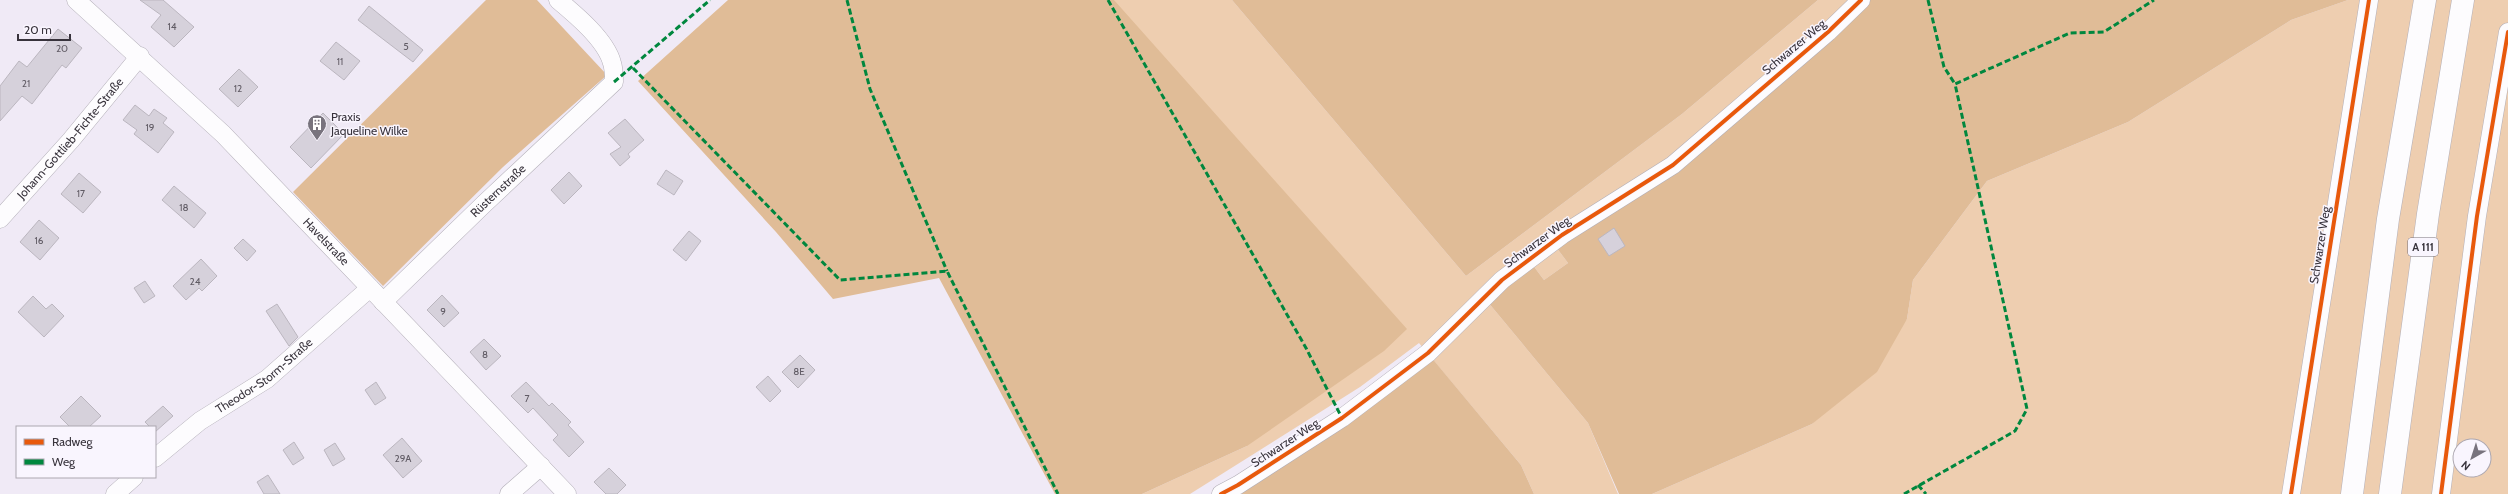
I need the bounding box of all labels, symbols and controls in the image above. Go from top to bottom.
street label: Schwarzer Weg [1759,15,1829,78]
scale bar [18,16,70,42]
house number: 14 [167,20,177,33]
text: 20 m [24,22,52,37]
house number: 5 [403,40,409,53]
house number: 20 [56,42,68,55]
house number: 11 [337,55,343,68]
street label: Johann-Gottlieb-Fichte-Straße [13,74,126,203]
house number: 21 [22,77,30,90]
house number: 12 [234,82,242,95]
place label: Praxis Jaqueline Wilke [330,109,408,138]
building icon: Praxis Jaqueline Wilke [306,113,328,141]
house number: 19 [146,121,155,134]
street label: Rüsternstraße [467,161,529,220]
house number: 17 [77,187,85,200]
house number: 18 [179,201,189,214]
street label: Schwarzer Weg [2306,204,2333,285]
street label: Schwarzer Weg [1501,212,1574,271]
street label: Havelstraße [300,214,353,268]
house number: 16 [35,234,44,247]
road number: A 111 [2408,238,2438,256]
house number: 24 [189,275,201,288]
house number: 9 [440,305,446,318]
street label: Theodor-Storm-Straße [213,334,315,416]
house number: 8 [482,348,488,361]
house number: 8E [793,365,805,378]
house number: 7 [524,392,530,405]
street label: Schwarzer Weg [1248,414,1322,470]
legend [16,426,156,478]
text: Radweg [52,434,93,449]
north arrow [2452,438,2492,478]
house number: 29A [395,452,412,465]
text: Weg [52,454,76,469]
text: N [2458,458,2473,474]

